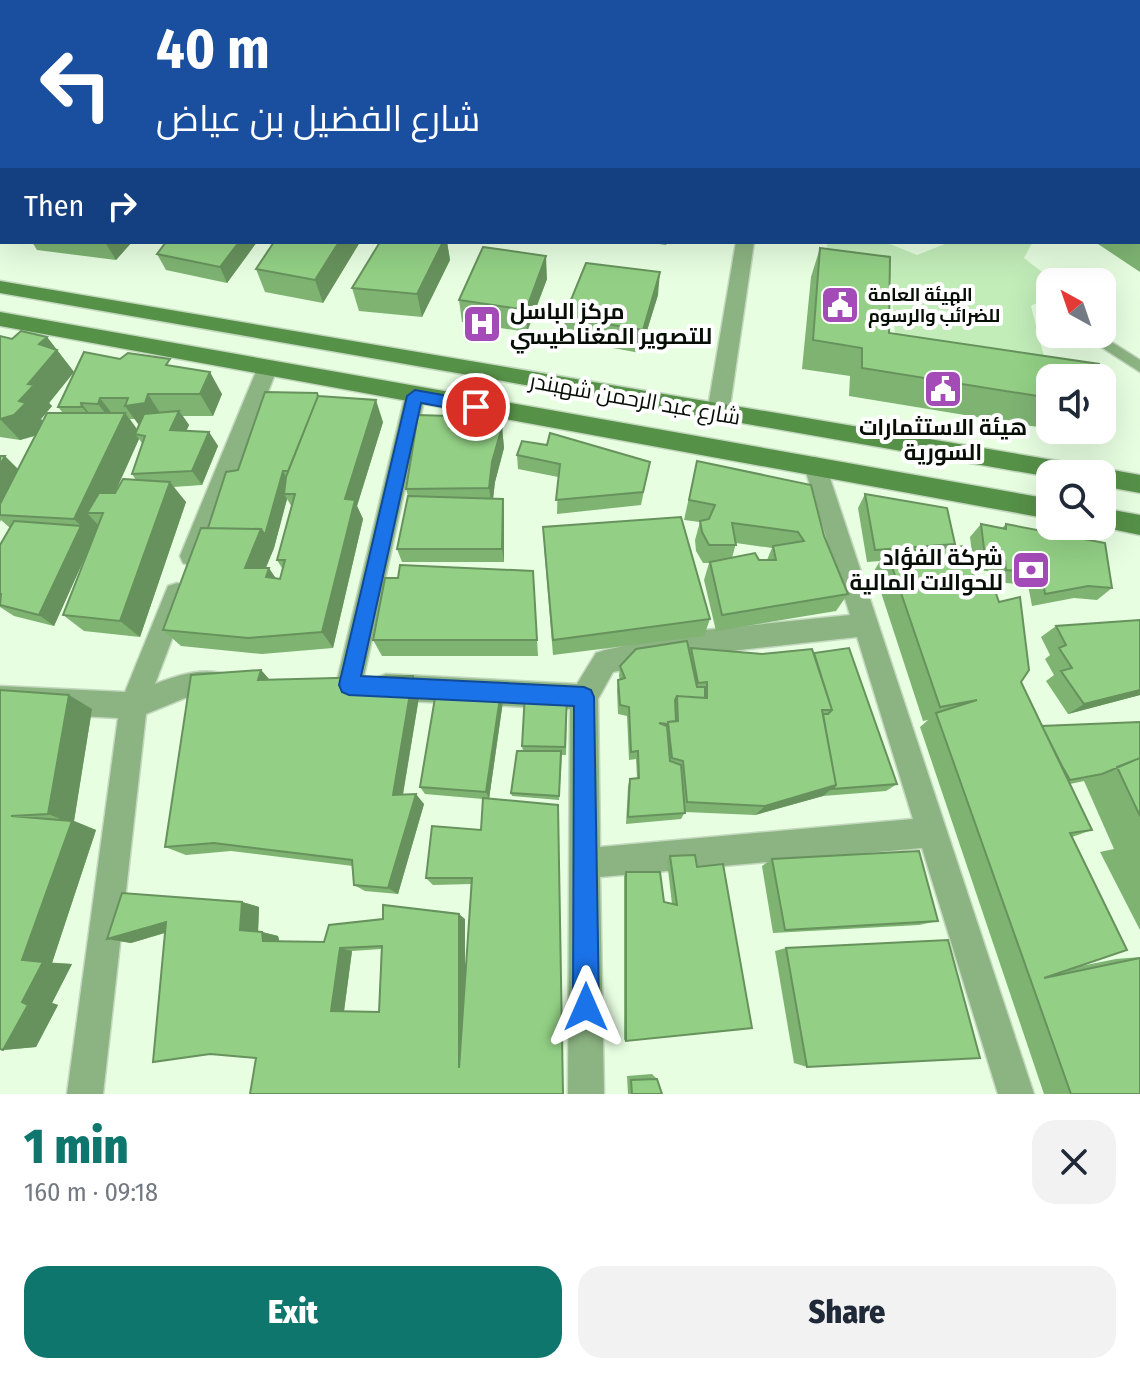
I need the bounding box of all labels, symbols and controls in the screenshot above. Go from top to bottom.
text: 40 m [156,16,270,83]
icon: left [24,32,128,136]
text: شارع الفضيل بن عياض [156,97,480,141]
icon: right [100,184,144,228]
text: Then [24,188,84,224]
north arrow [1036,268,1116,348]
map controls [1036,268,1116,540]
public building icon: الهيئة العامة للضرائب والرسوم [819,284,861,326]
place label: الهيئة العامة للضرائب والرسوم [868,284,1000,328]
place label: مركز الباسل للتصوير المغناطيسي [510,298,712,354]
hospital icon: مركز الباسل للتصوير المغناطيسي [461,303,503,345]
button: sound [1036,364,1116,444]
street label: شارع عبد الرحمن شهبندر [525,367,743,432]
public building icon: هيئة الاستثمارات السورية [922,368,964,410]
pin [442,373,510,441]
icon: arrive [454,385,498,429]
place label: هيئة الاستثمارات السورية [859,414,1027,466]
button: search [1036,460,1116,540]
place label: شركة الفؤاد للحوالات المالية [849,544,1003,596]
bank icon: شركة الفؤاد للحوالات المالية [1010,549,1052,591]
position arrow [544,965,628,1049]
text: 1 min [24,1118,128,1176]
button: close [1032,1120,1116,1204]
text: 160 m · 09:18 [24,1177,158,1208]
button: Exit [24,1266,562,1358]
button: Share [578,1266,1116,1358]

